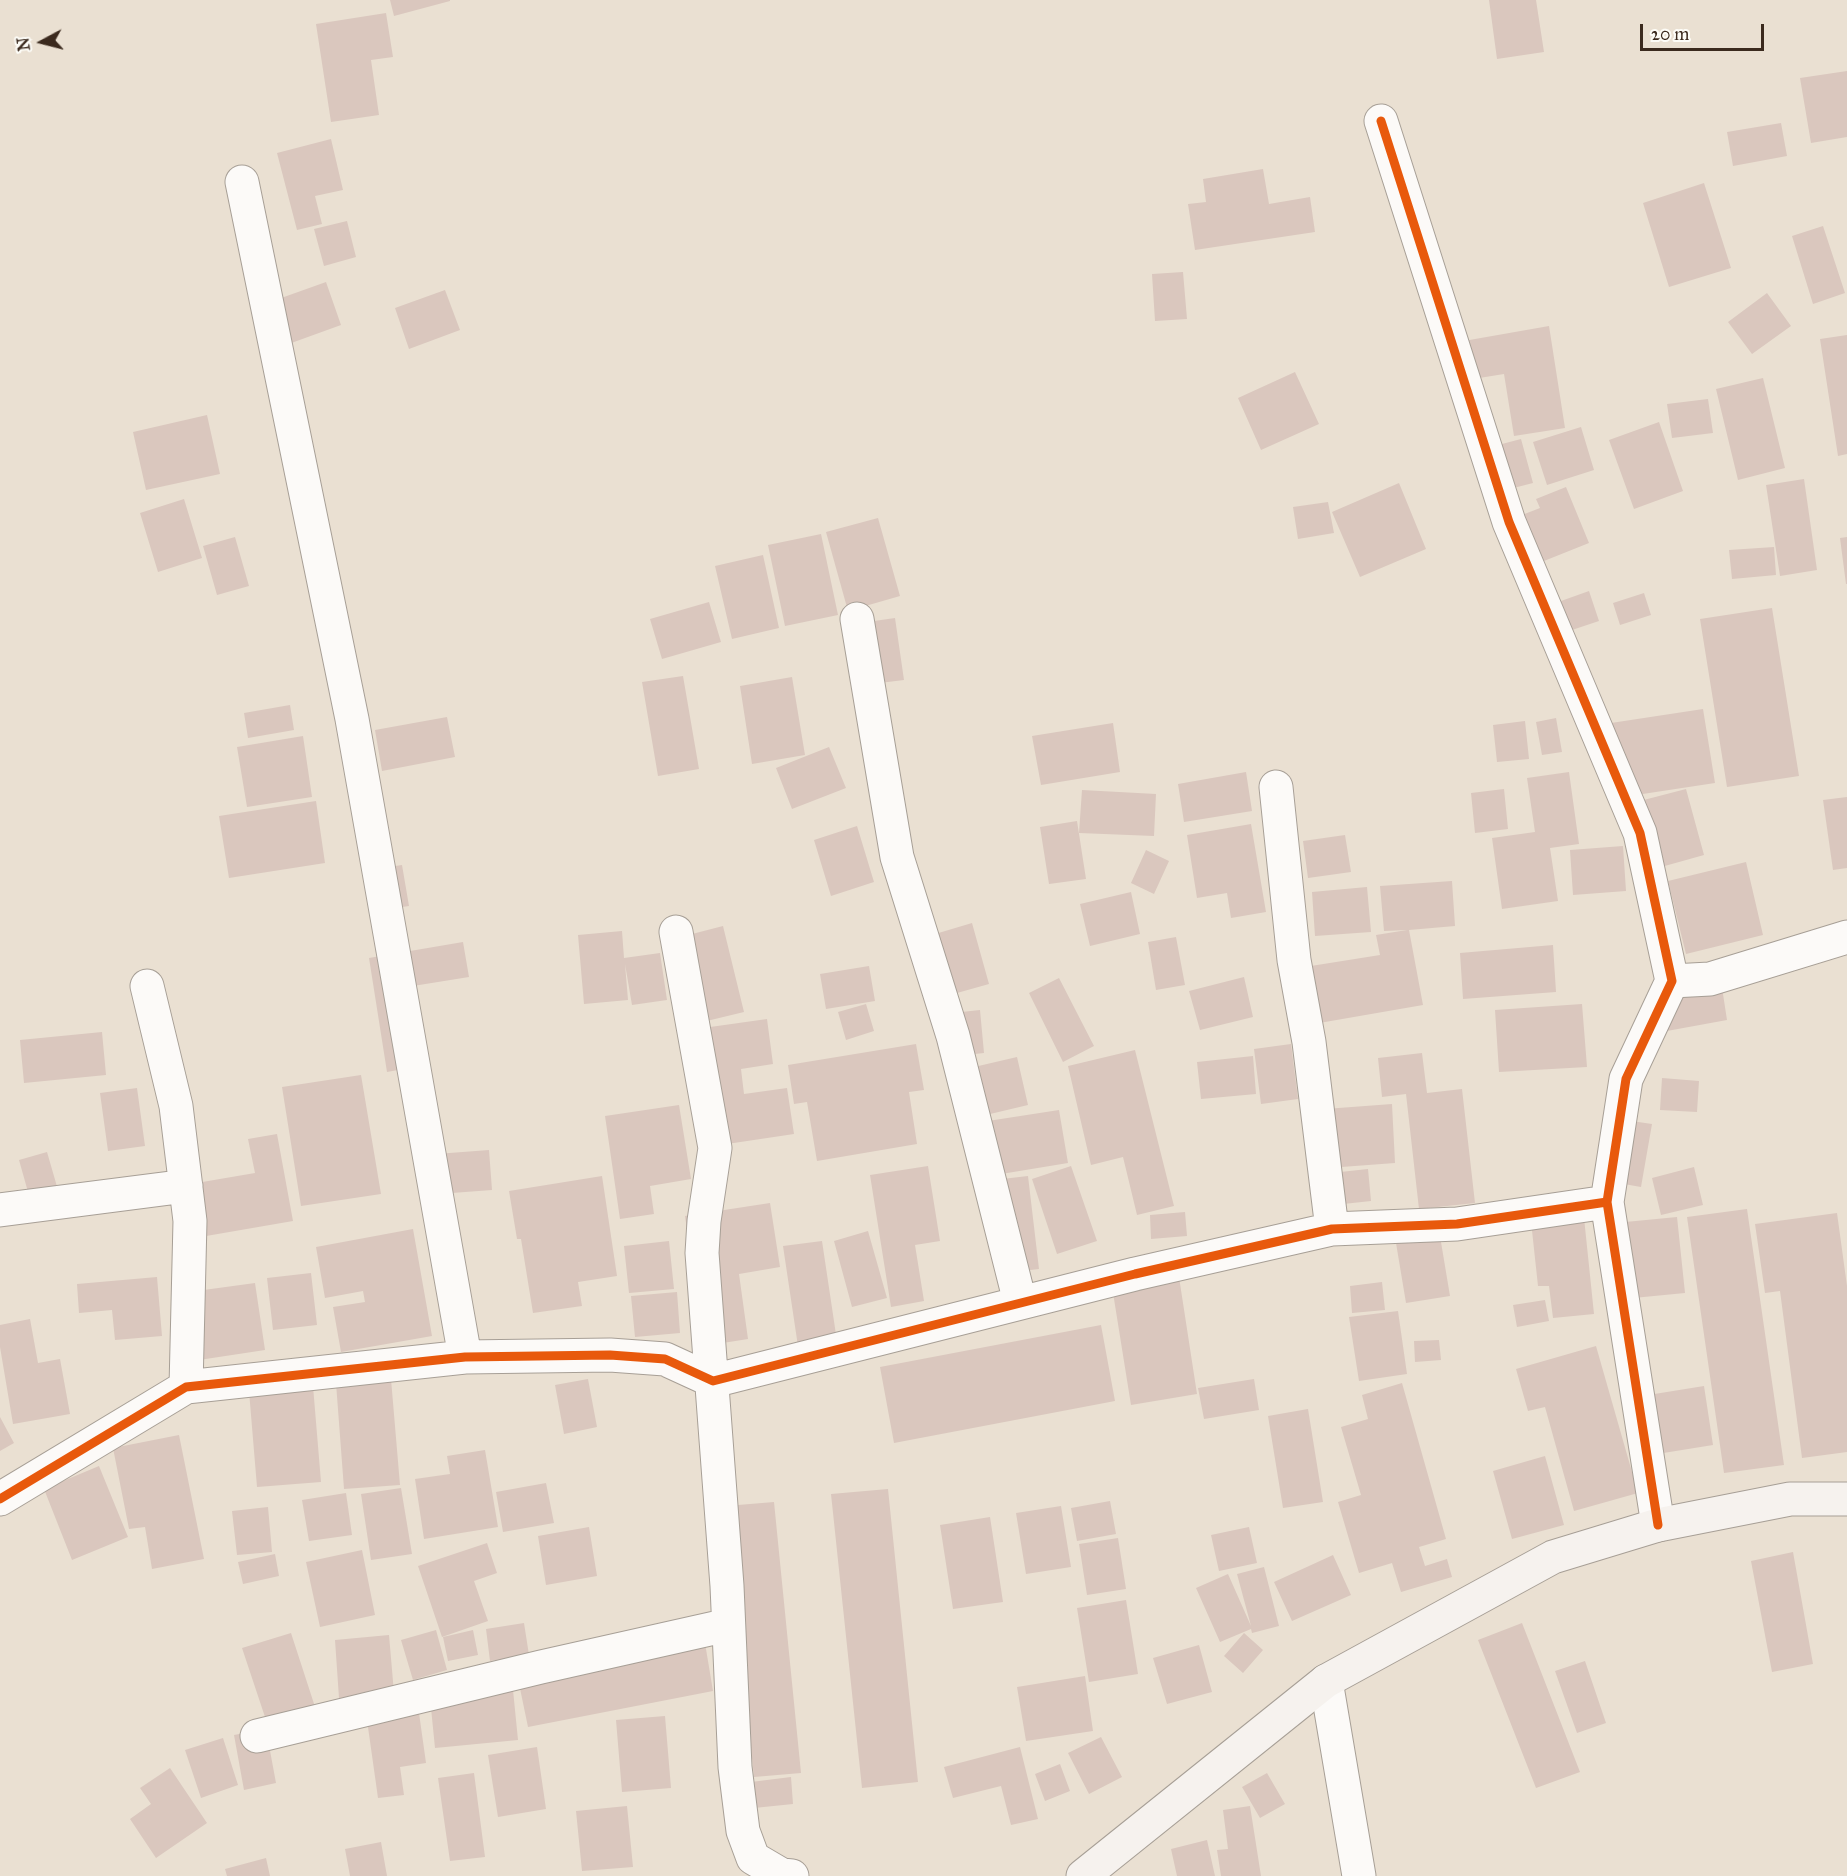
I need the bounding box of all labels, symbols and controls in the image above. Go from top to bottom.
north arrow [12,12,72,72]
scale bar [1643,12,1768,50]
text: 20 m [1651,23,1689,45]
text: N [13,36,34,52]

